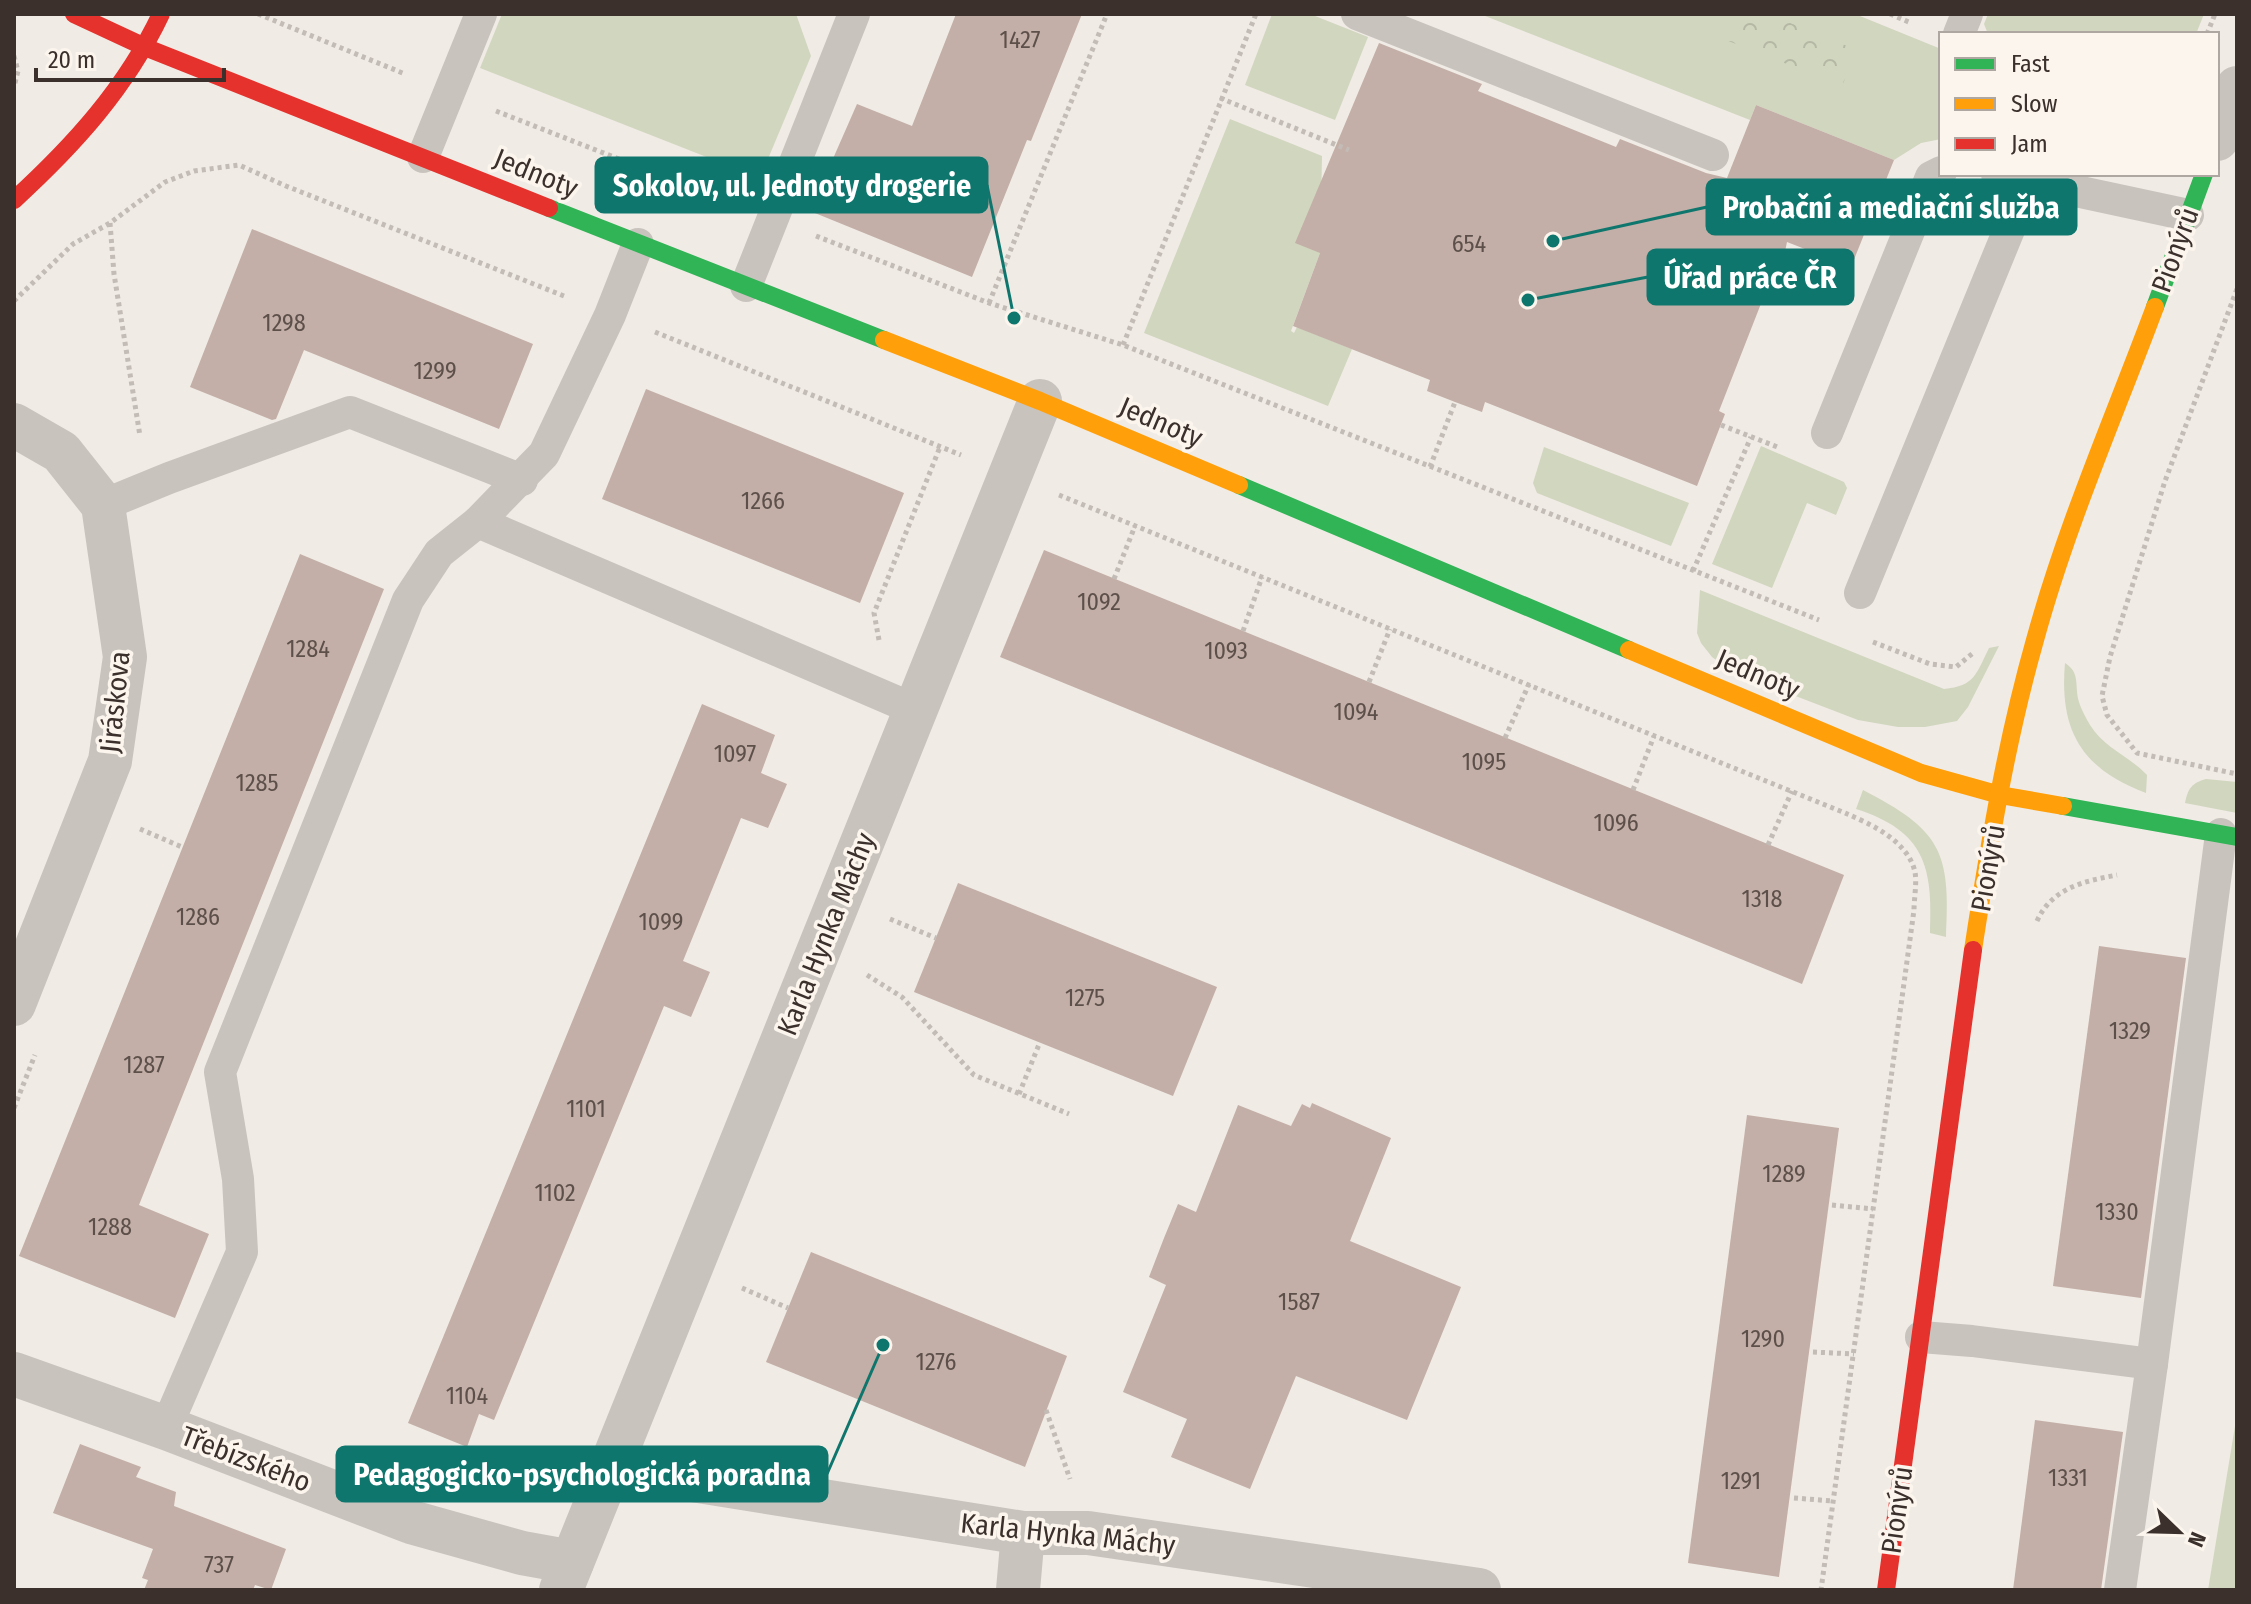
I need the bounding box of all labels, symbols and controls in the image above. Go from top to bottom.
house number: 1427 [1000,26,1041,54]
scale bar [36,32,224,82]
legend [1939,32,2219,176]
text: 20 m [48,46,95,74]
text: Fast [2011,50,2050,78]
text: Slow [2011,90,2058,118]
text: Jam [2011,130,2048,158]
street label: Jednoty [489,141,583,205]
callout: Sokolov, ul. Jednoty drogerie [596,158,987,212]
text: Sokolov, ul. Jednoty drogerie [613,168,971,204]
callout: Probační a mediační služba [1707,180,2076,234]
text: Probační a mediační služba [1722,190,2060,226]
street label: Pionýrů [2144,203,2206,297]
house number: 654 [1452,230,1486,258]
callout: Úřad práce ČR [1648,250,1853,304]
text: Úřad práce ČR [1663,258,1838,296]
house number: 1298 [262,309,306,337]
house number: 1299 [413,357,457,385]
street label: Jednoty [1114,390,1208,454]
house number: 1266 [741,487,785,515]
house number: 1092 [1077,588,1121,616]
house number: 1284 [286,635,330,663]
house number: 1093 [1204,637,1248,665]
street label: Jednoty [1711,642,1805,706]
street label: Jiráskova [93,649,137,755]
house number: 1094 [1334,698,1378,726]
house number: 1097 [714,740,757,768]
house number: 1095 [1462,748,1506,776]
house number: 1285 [236,769,278,797]
house number: 1096 [1593,809,1639,837]
street label: Pionýrů [1964,822,2012,914]
street label: Karla Hynka Máchy [770,827,882,1040]
house number: 1318 [1742,885,1782,913]
house number: 1286 [176,903,220,931]
house number: 1099 [639,908,684,936]
house number: 1275 [1065,984,1105,1012]
house number: 1329 [2109,1017,2151,1045]
house number: 1287 [123,1051,165,1079]
house number: 1101 [566,1095,606,1123]
house number: 1289 [1762,1160,1806,1188]
house number: 1102 [534,1179,576,1207]
house number: 1330 [2095,1198,2139,1226]
house number: 1288 [88,1213,132,1241]
house number: 1587 [1278,1288,1320,1316]
house number: 1290 [1741,1325,1785,1353]
house number: 1276 [916,1348,956,1376]
house number: 1104 [446,1382,488,1410]
street label: Třebízského [177,1419,315,1499]
callout: Pedagogicko-psychologická poradna [337,1447,827,1501]
text: Pedagogicko-psychologická poradna [353,1457,811,1493]
street label: Pionýrů [1875,1464,1919,1556]
house number: 1331 [2048,1464,2088,1492]
house number: 1291 [1721,1467,1761,1495]
north arrow [2139,1492,2219,1572]
street label: Karla Hynka Máchy [959,1506,1177,1562]
text: N [2182,1528,2212,1551]
house number: 737 [204,1551,234,1579]

